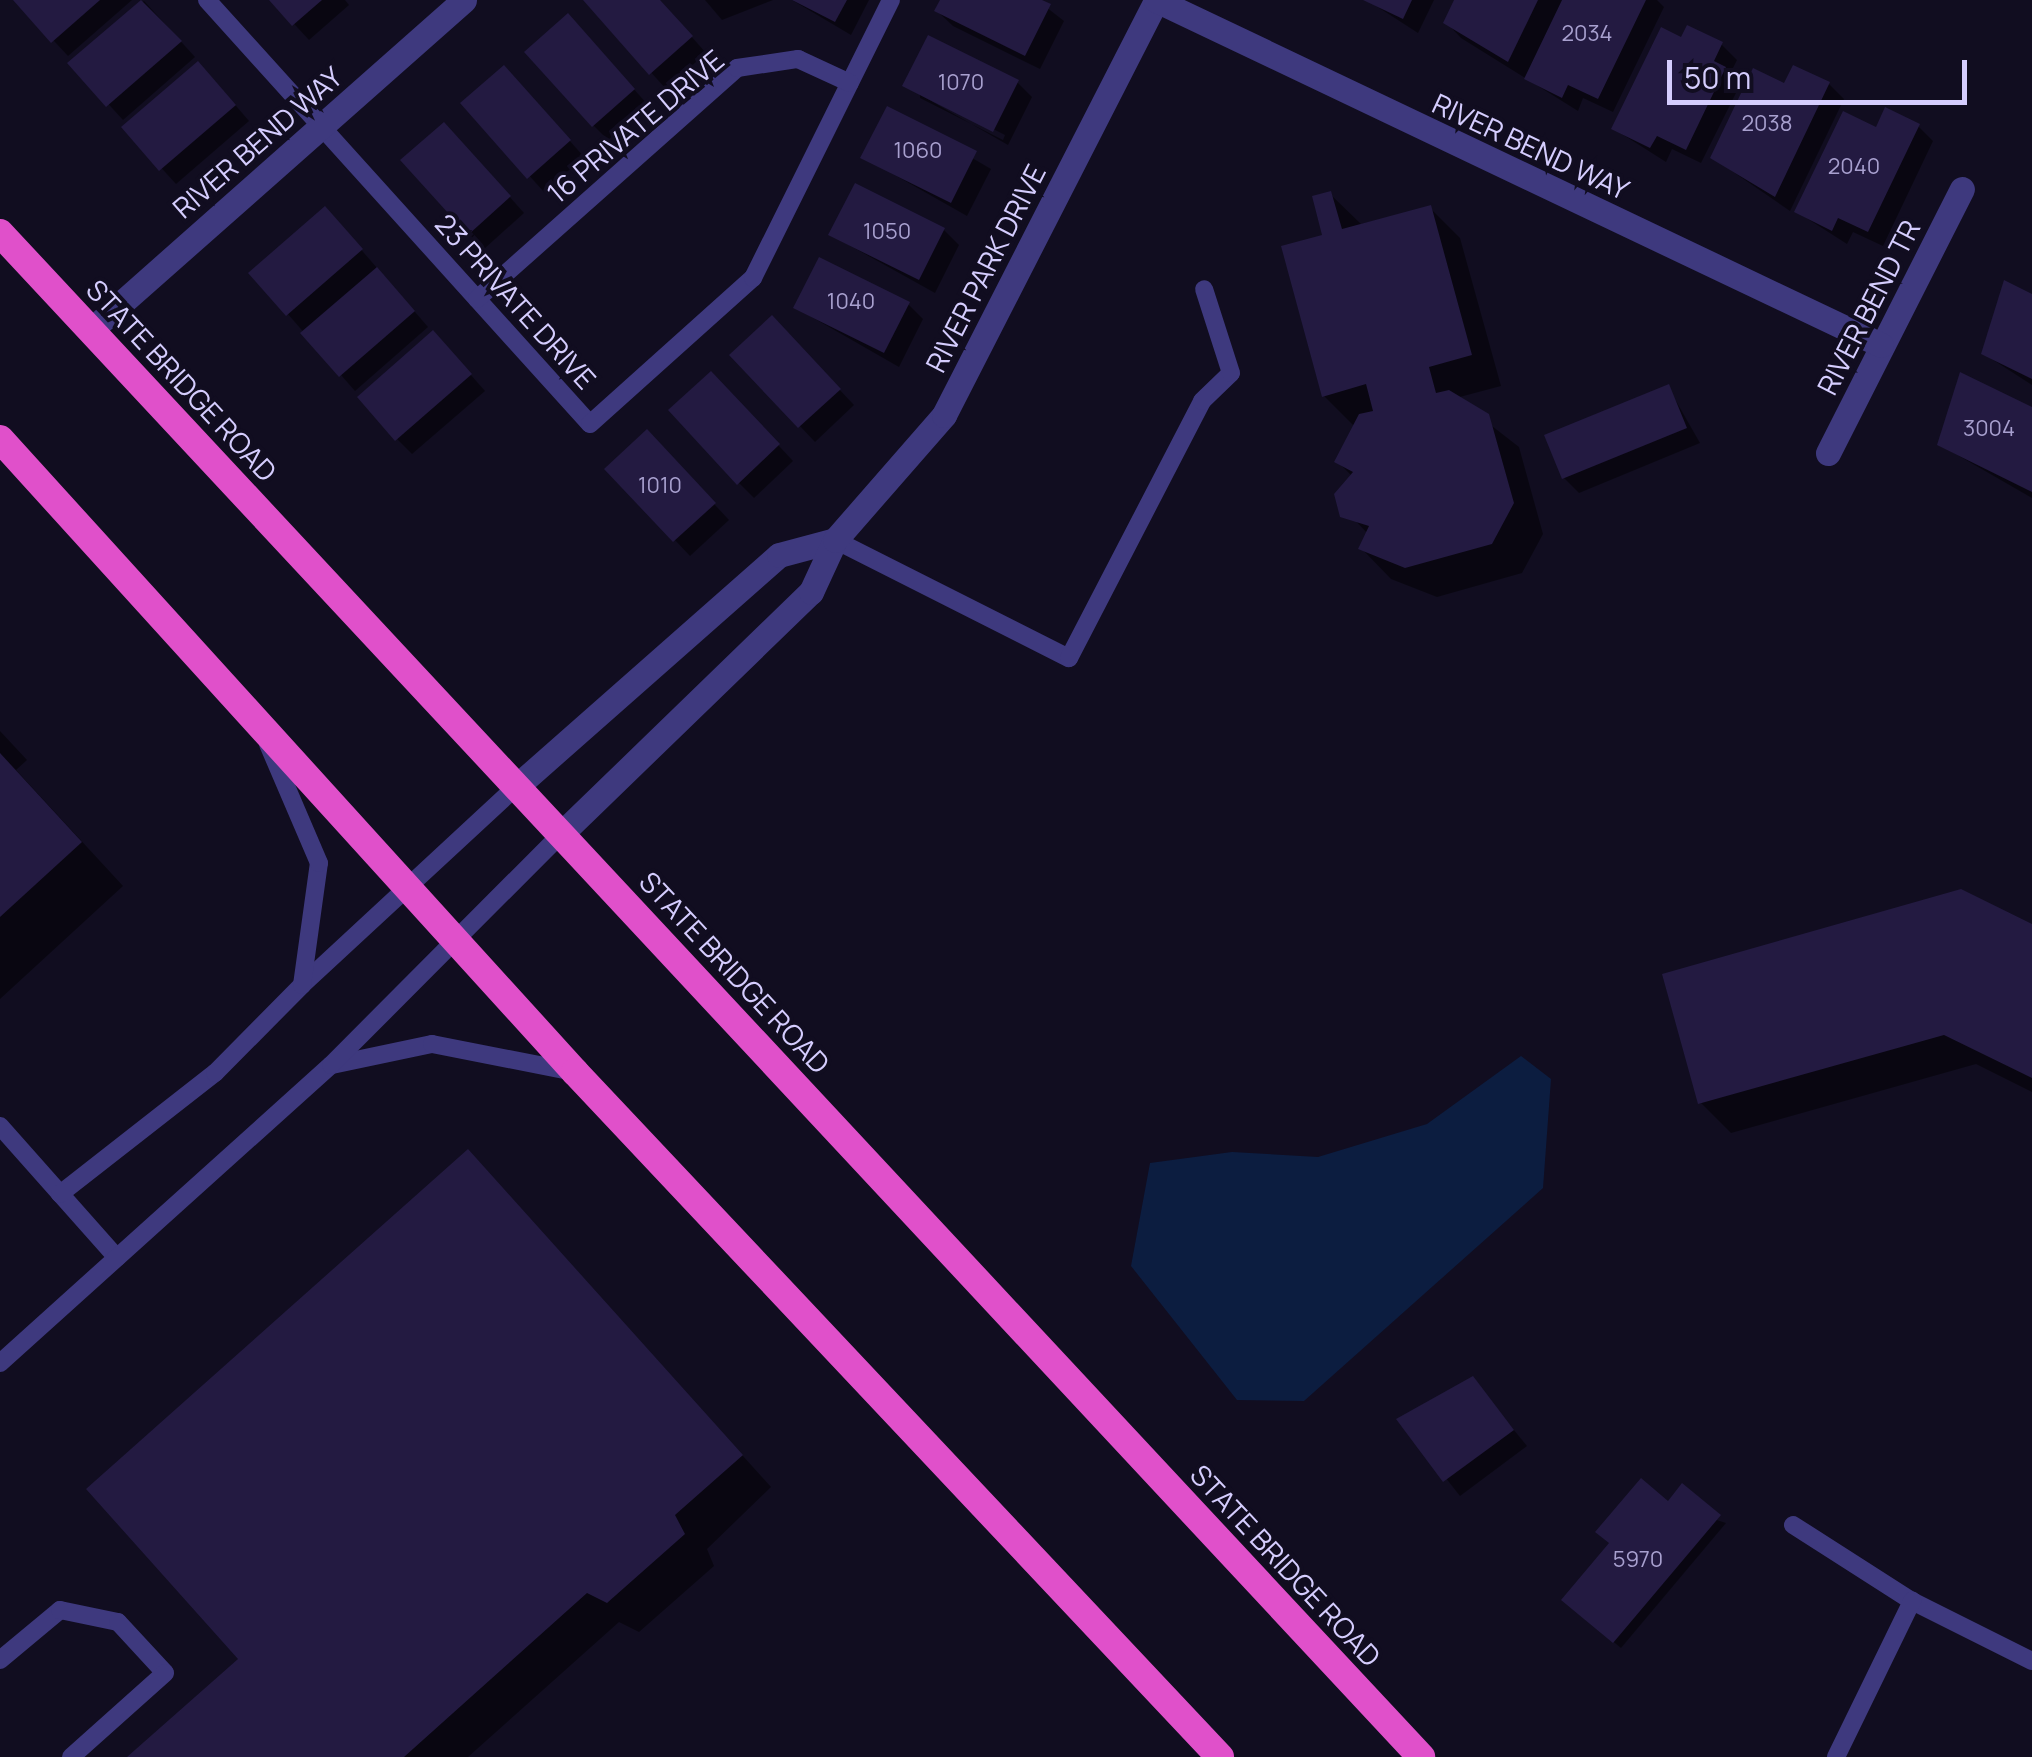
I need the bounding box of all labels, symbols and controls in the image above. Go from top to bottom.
house number: 2034 [1561,21,1613,47]
scale bar [1672,40,1972,102]
street label: 16 PRIVATE DRIVE [540,42,730,210]
text: 50 m [1684,57,1751,98]
street label: RIVER BEND WAY [166,59,348,225]
house number: 1070 [938,70,984,96]
street label: RIVER BEND WAY [1427,86,1635,206]
house number: 2038 [1742,111,1792,137]
house number: 1060 [893,138,943,164]
house number: 2040 [1828,154,1880,180]
street label: RIVER PARK DRIVE [918,158,1052,378]
street label: 23 PRIVATE DRIVE [429,207,603,395]
street label: RIVER BEND TR [1810,214,1926,400]
house number: 1050 [863,219,911,245]
street label: STATE BRIDGE ROAD [80,272,284,488]
house number: 1040 [827,289,875,315]
house number: 3004 [1963,416,2015,442]
house number: 1010 [638,473,682,499]
street label: STATE BRIDGE ROAD [633,864,837,1080]
street label: STATE BRIDGE ROAD [1184,1457,1388,1673]
house number: 5970 [1613,1547,1663,1573]

